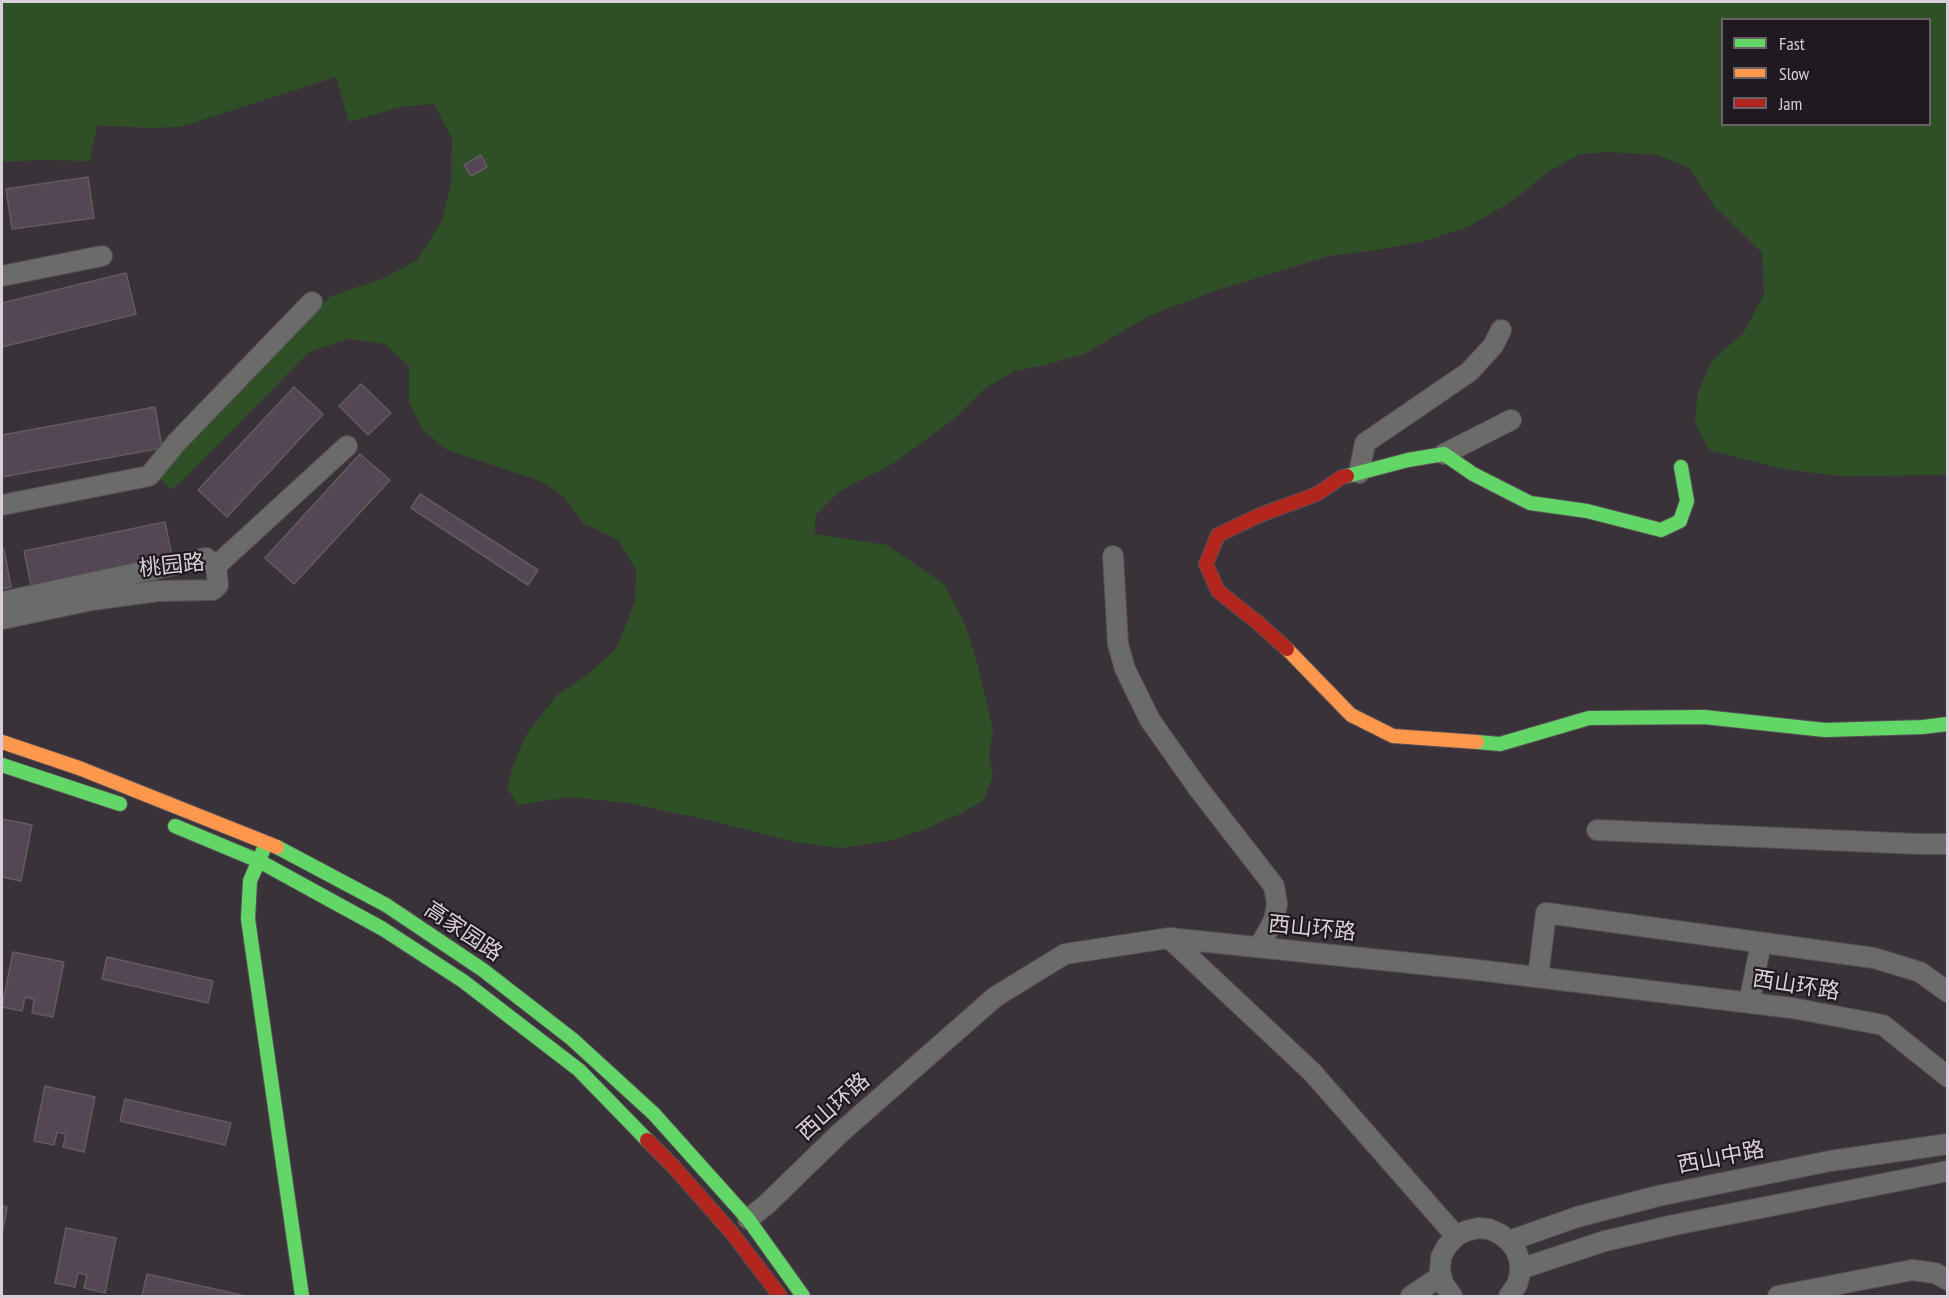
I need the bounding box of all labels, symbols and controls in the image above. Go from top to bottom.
legend [1721,18,1931,126]
text: Fast [1779,32,1805,55]
text: Slow [1779,62,1809,85]
text: Jam [1779,92,1802,115]
street label: 桃园路 [138,549,206,583]
street label: 高家园路 [419,896,507,968]
street label: 西山环路 [1267,911,1357,947]
street label: 西山环路 [1750,966,1842,1006]
street label: 西山环路 [792,1068,876,1146]
street label: 西山中路 [1675,1137,1767,1179]

